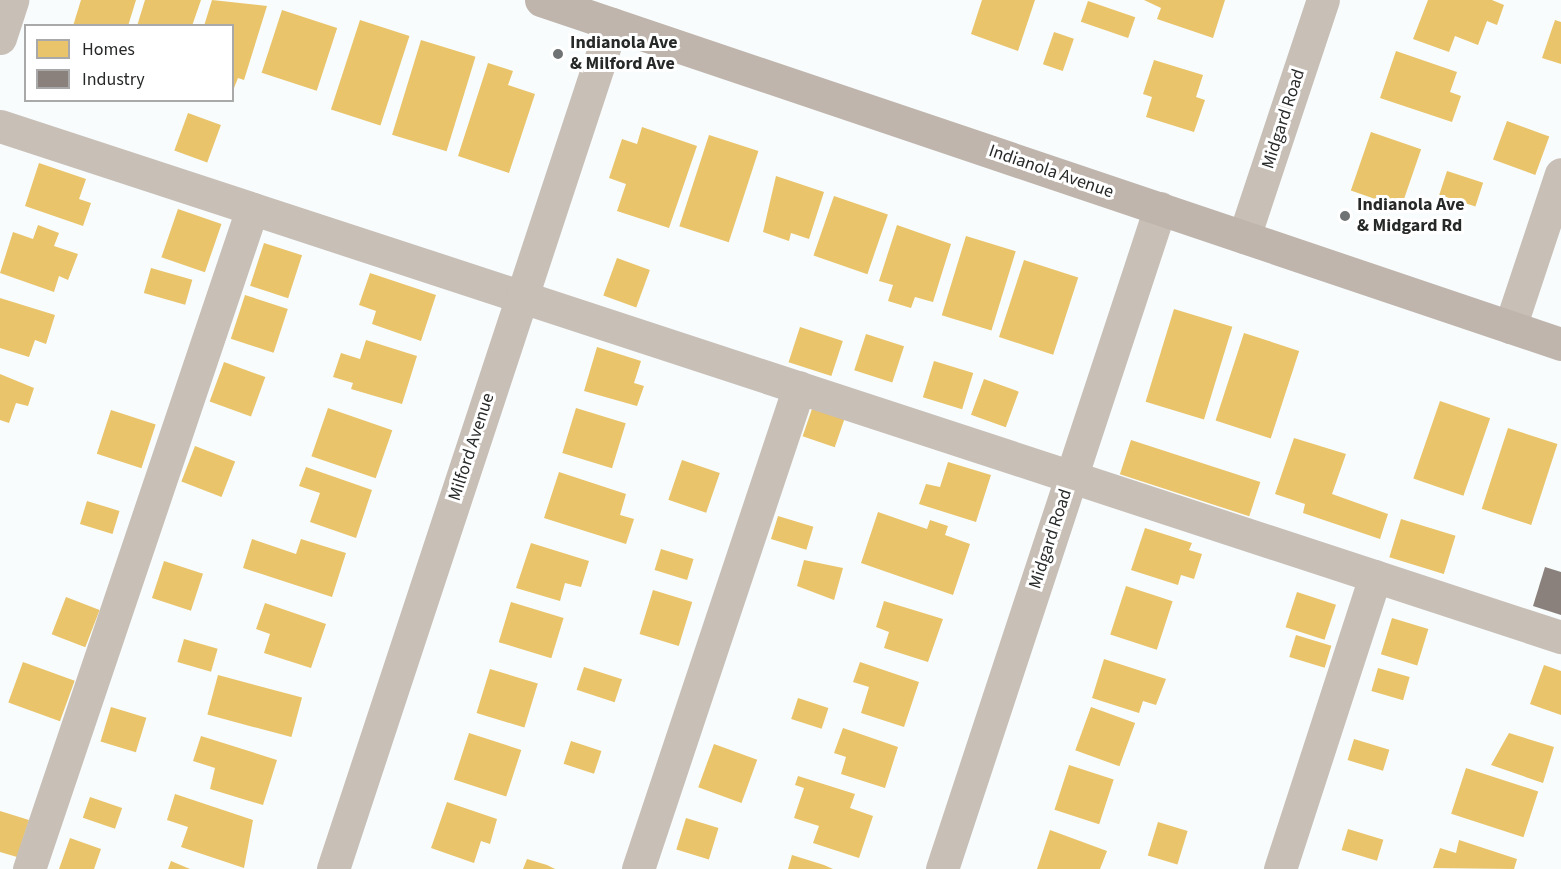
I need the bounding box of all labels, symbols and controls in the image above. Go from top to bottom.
legend [24,24,234,102]
place label: Indianola Ave & Milford Ave [570,33,678,76]
text: Homes [82,37,135,62]
marker: Indianola Ave & Milford Ave [551,47,565,61]
street label: Midgard Road [1258,66,1310,172]
text: Industry [82,67,145,92]
street label: Indianola Avenue [986,141,1116,203]
place label: Indianola Ave & Midgard Rd [1357,195,1465,238]
marker: Indianola Ave & Midgard Rd [1338,209,1352,223]
street label: Milford Avenue [444,390,500,504]
street label: Midgard Road [1025,486,1077,592]

